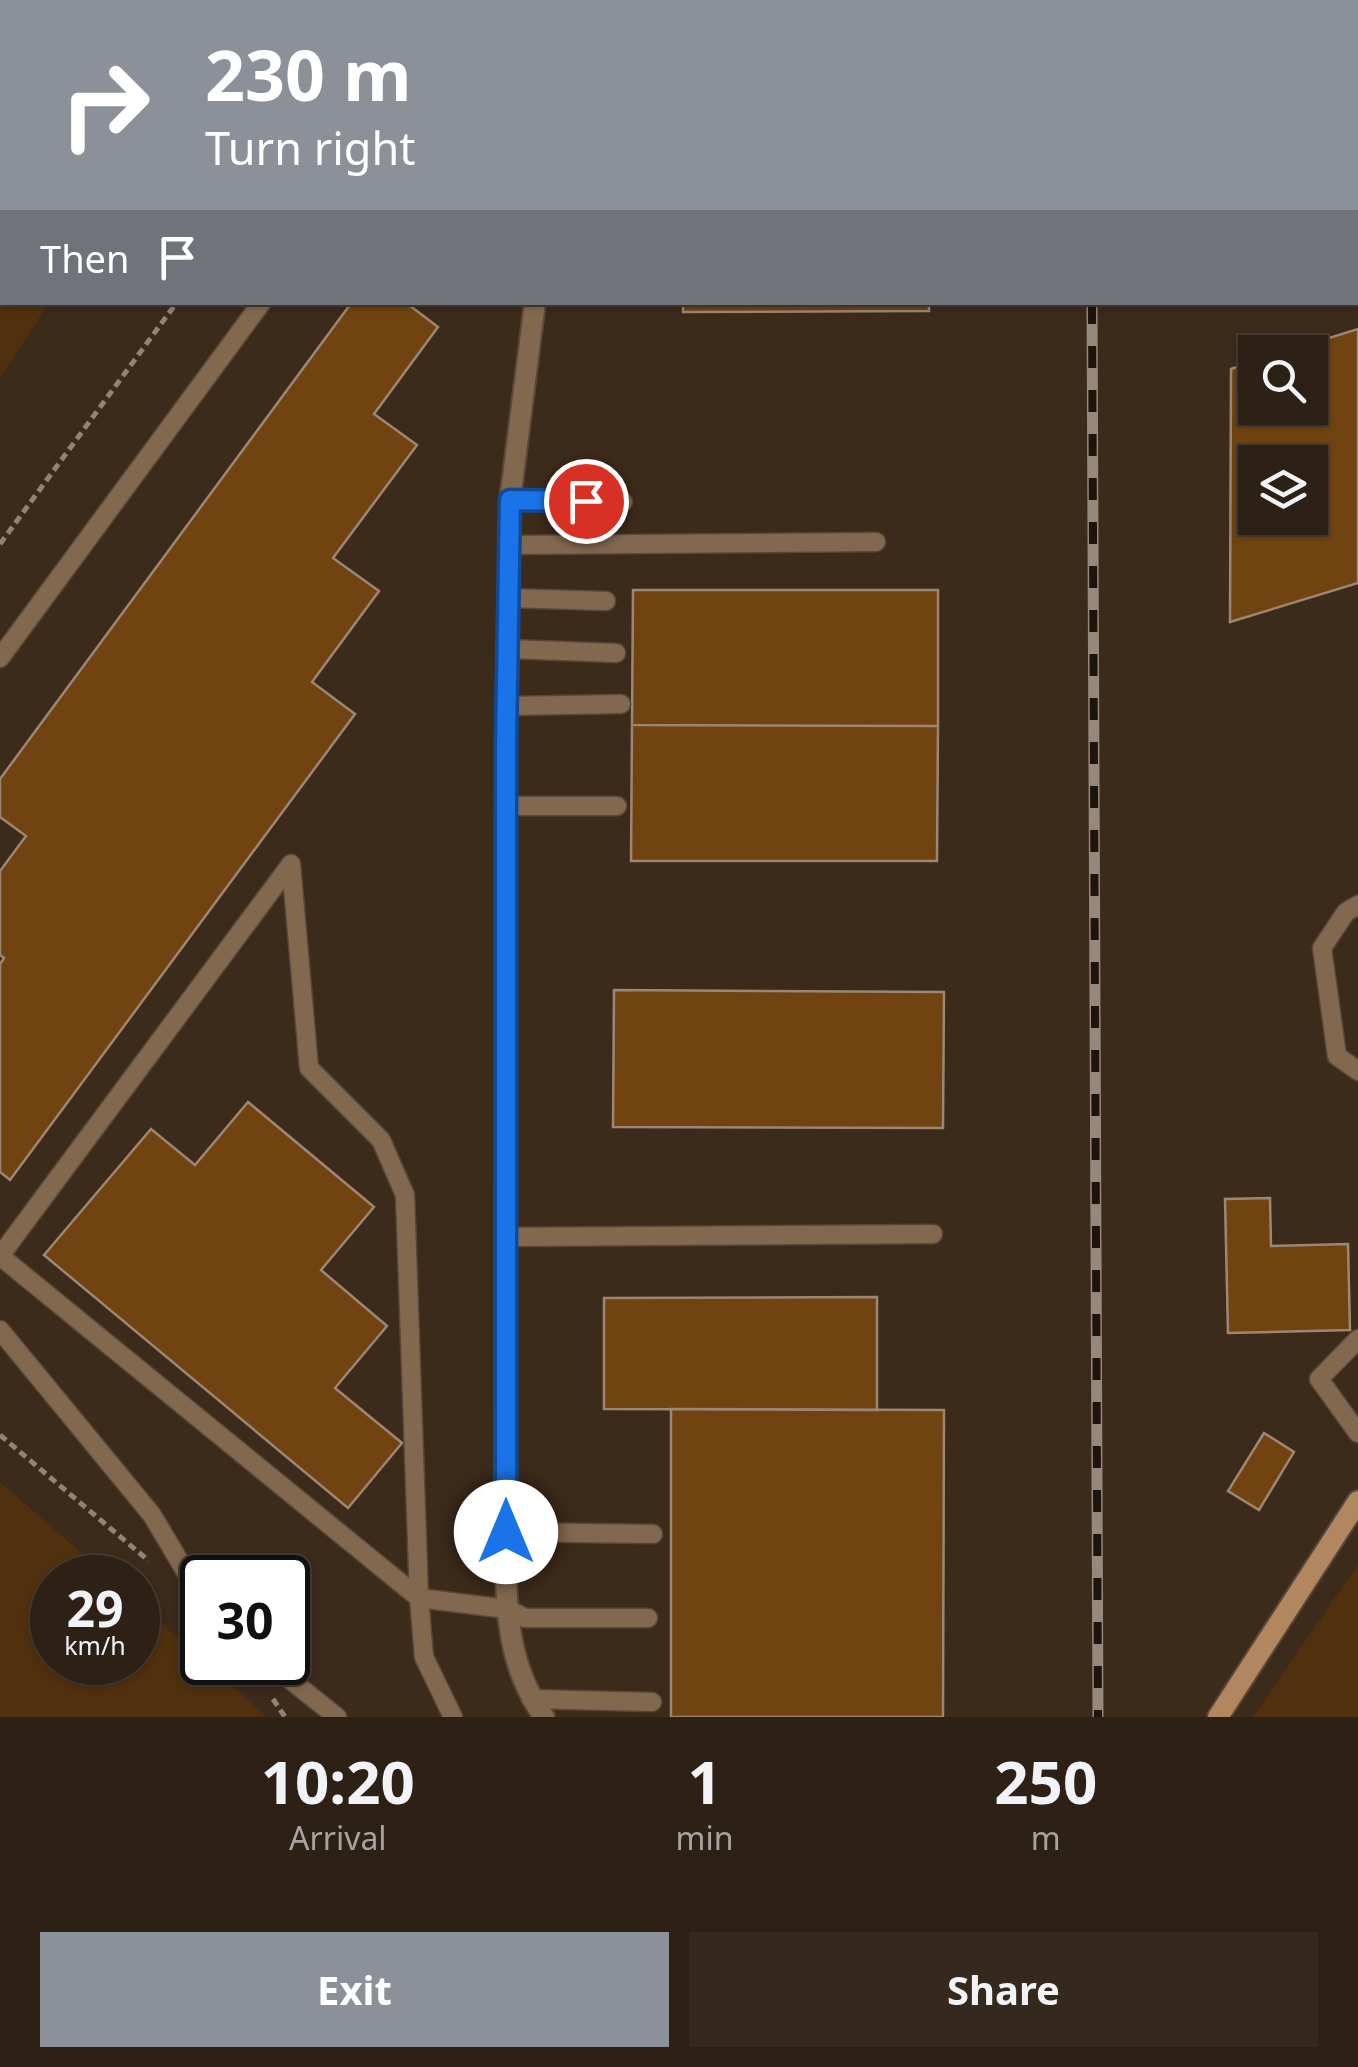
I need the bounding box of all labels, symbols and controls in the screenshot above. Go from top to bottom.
text: 230 m [205,26,412,122]
icon: right [40,40,170,170]
text: Turn right [205,117,416,178]
icon: arrive [150,230,205,285]
text: Then [40,232,130,284]
map controls [1238,335,1328,535]
button: search [1238,335,1328,425]
button: layers [1238,445,1328,535]
pin [544,459,629,544]
icon: arrive [559,474,614,529]
position arrow [454,1480,558,1584]
speed limit sign: 30 [180,1555,310,1685]
text: 29 [66,1574,124,1642]
text: km/h [64,1628,126,1662]
text: 10:20 [261,1740,415,1822]
text: 1 [687,1740,722,1822]
text: 250 [994,1740,1097,1822]
text: Arrival [289,1816,387,1859]
text: min [676,1816,734,1859]
text: m [1031,1816,1061,1859]
button: Exit [40,1932,669,2047]
button: Share [689,1932,1318,2047]

